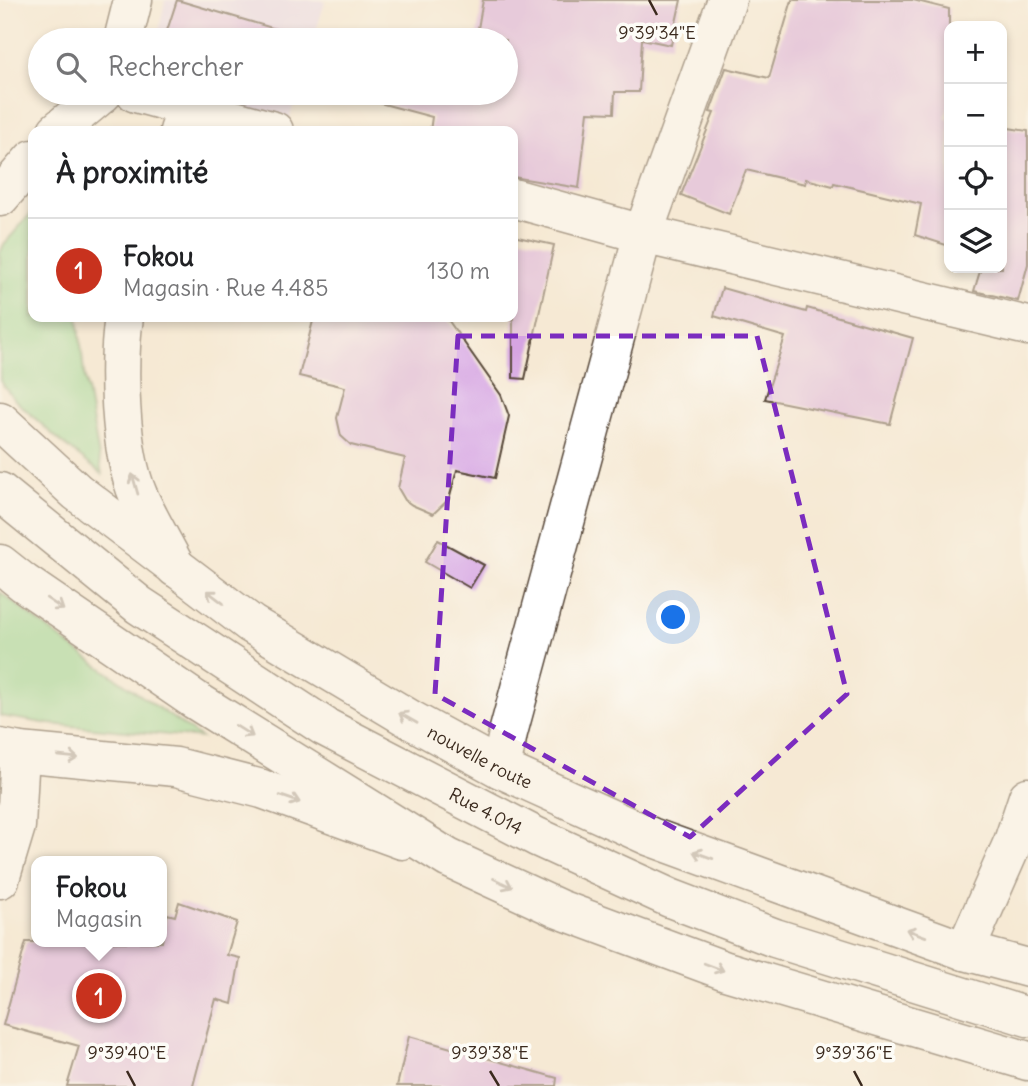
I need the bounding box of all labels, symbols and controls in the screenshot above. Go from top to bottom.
text: 9°39'34"E [618,21,696,44]
map controls [944,21,1007,273]
button: + [944,21,1007,84]
search box [28,28,518,105]
icon: search [52,48,90,86]
text: Rechercher [108,50,244,83]
button: − [944,84,1007,147]
button: locate [944,147,1007,210]
text: À proximité [56,153,208,191]
button: layers [944,210,1007,273]
text: Fokou [123,240,194,273]
text: 1 [74,256,84,285]
text: 130 m [427,256,490,285]
text: Magasin · Rue 4.485 [123,273,329,302]
one-way arrow [128,474,141,496]
one-way arrow [207,590,225,605]
one-way arrow [45,597,64,611]
your location [656,600,690,634]
one-way arrow [398,711,418,725]
street label: nouvelle route [424,720,536,793]
one-way arrow [233,724,253,738]
one-way arrow [56,751,78,764]
street label: Rue 4.014 [446,782,527,839]
one-way arrow [279,794,301,806]
one-way arrow [692,848,714,860]
popup [31,856,167,947]
text: Fokou [56,871,127,904]
one-way arrow [492,877,513,890]
text: Magasin [56,904,142,933]
one-way arrow [906,926,928,938]
one-way arrow [703,962,725,974]
pin: 1 [76,970,122,1022]
text: 9°39'40"E [88,1041,166,1064]
text: 9°39'38"E [451,1041,529,1064]
text: 9°39'36"E [815,1041,893,1064]

